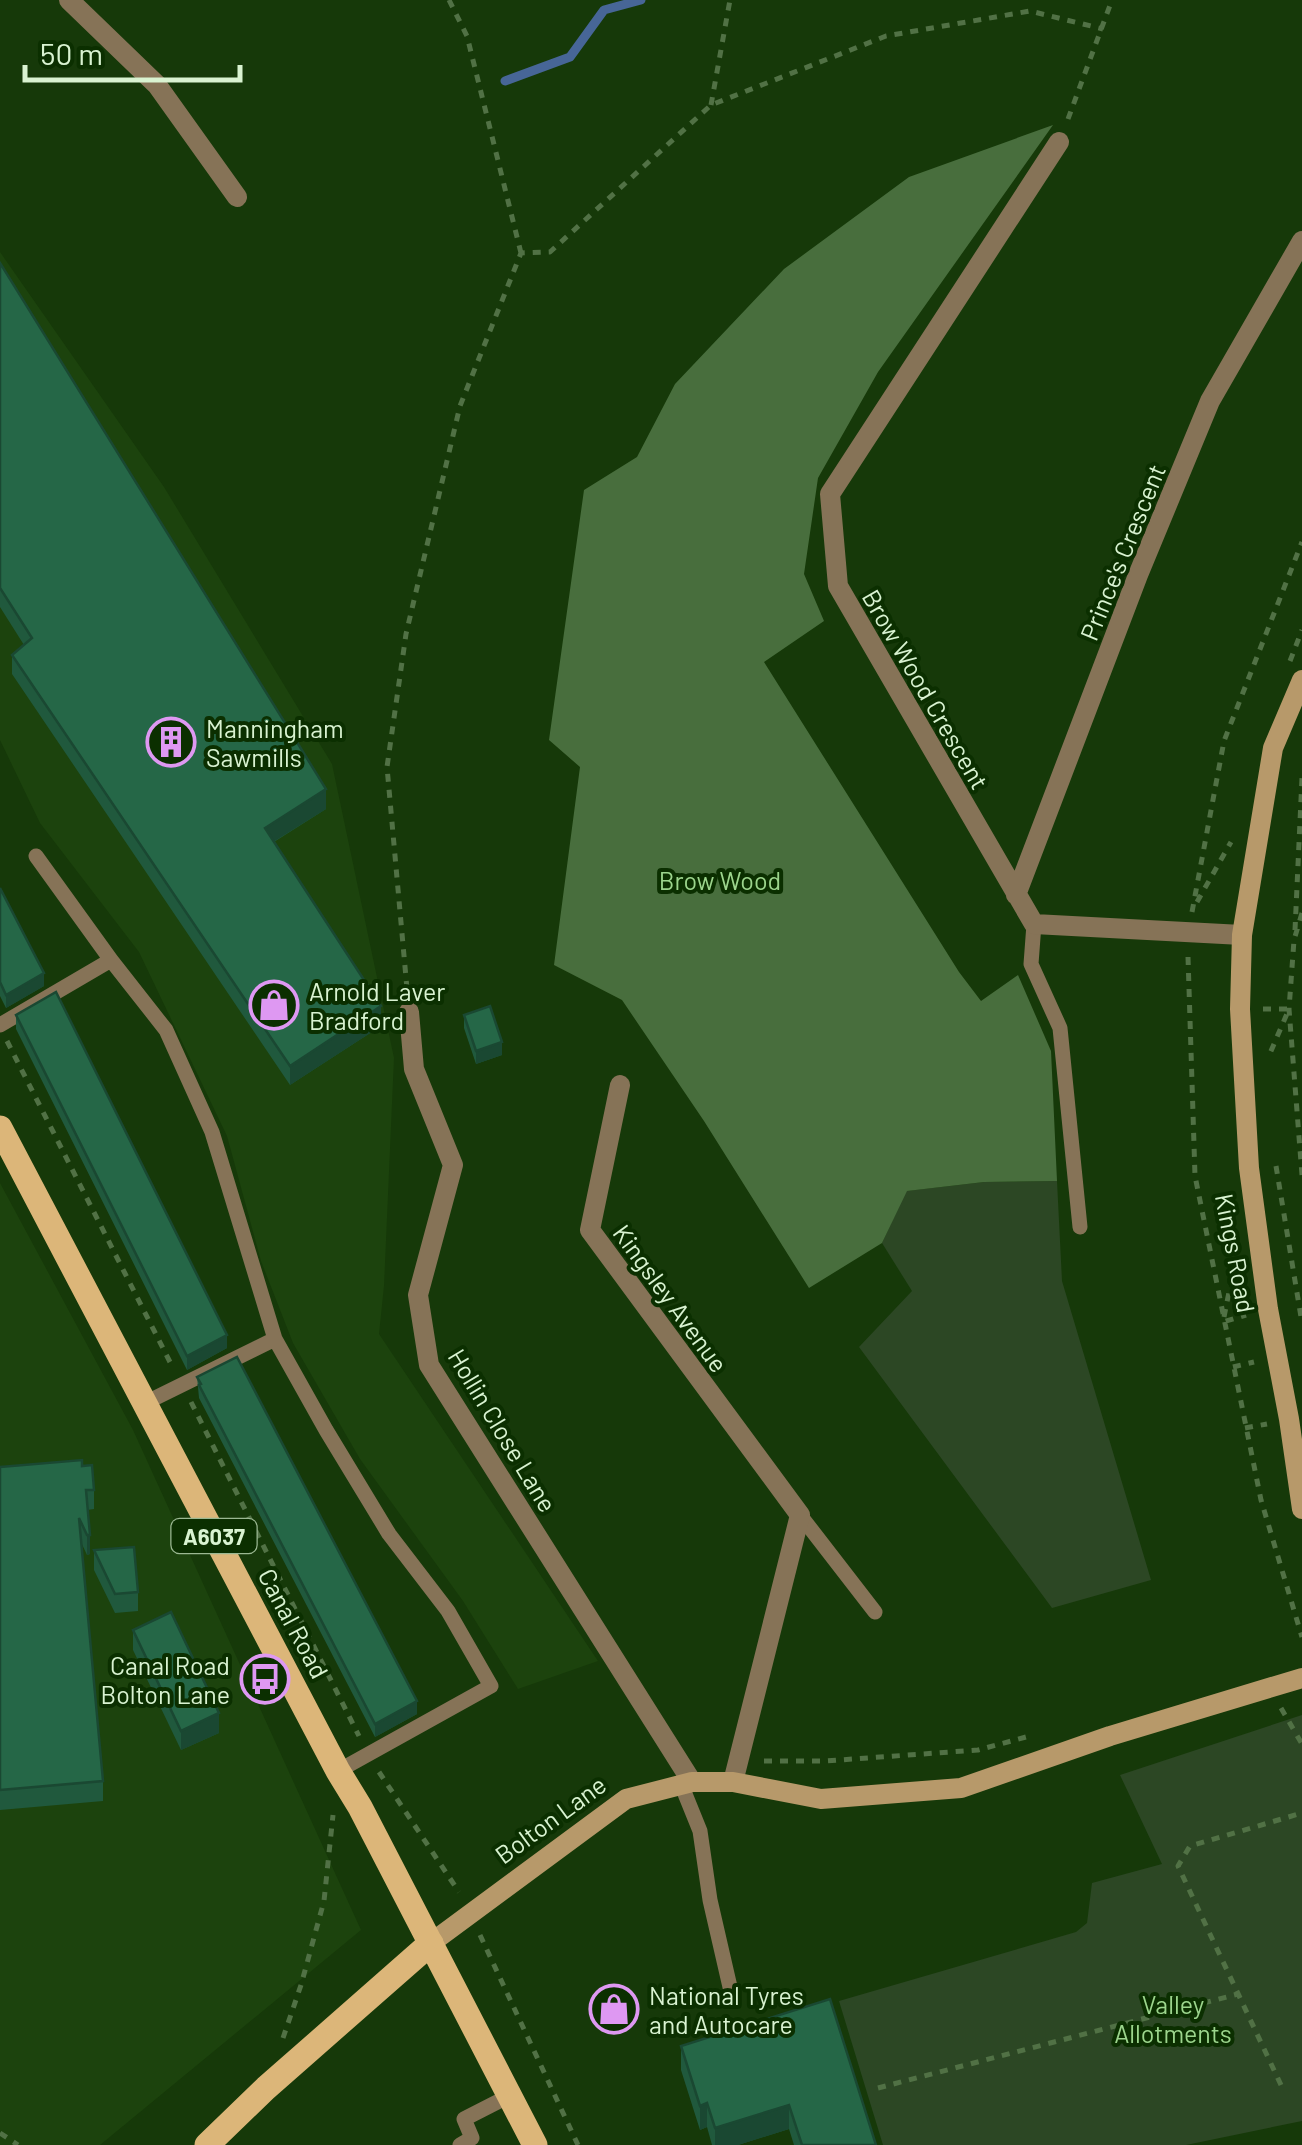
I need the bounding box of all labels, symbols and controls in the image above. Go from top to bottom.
scale bar [25,20,240,82]
text: 50 m [40,35,103,71]
street label: Prince's Crescent [1073,460,1171,644]
street label: Brow Wood Crescent [857,584,995,794]
place label: Manningham Sawmills [206,713,344,772]
building icon: Manningham Sawmills [145,716,197,768]
park label: Brow Wood [659,865,781,895]
place label: Arnold Laver Bradford [309,976,445,1035]
shop icon: Arnold Laver Bradford [248,979,300,1031]
street label: Kings Road [1210,1191,1262,1315]
street label: Kingsley Avenue [607,1218,735,1378]
street label: Hollin Close Lane [443,1343,563,1517]
road number: A6037 [172,1519,256,1553]
street label: Canal Road [253,1563,335,1683]
place label: Canal Road Bolton Lane [101,1650,230,1709]
bus stop icon: Canal Road Bolton Lane [239,1653,291,1705]
street label: Bolton Lane [489,1769,611,1869]
place label: National Tyres and Autocare [649,1980,804,2039]
shop icon: National Tyres and Autocare [588,1983,640,2035]
park label: Valley Allotments [1114,1989,1232,2048]

